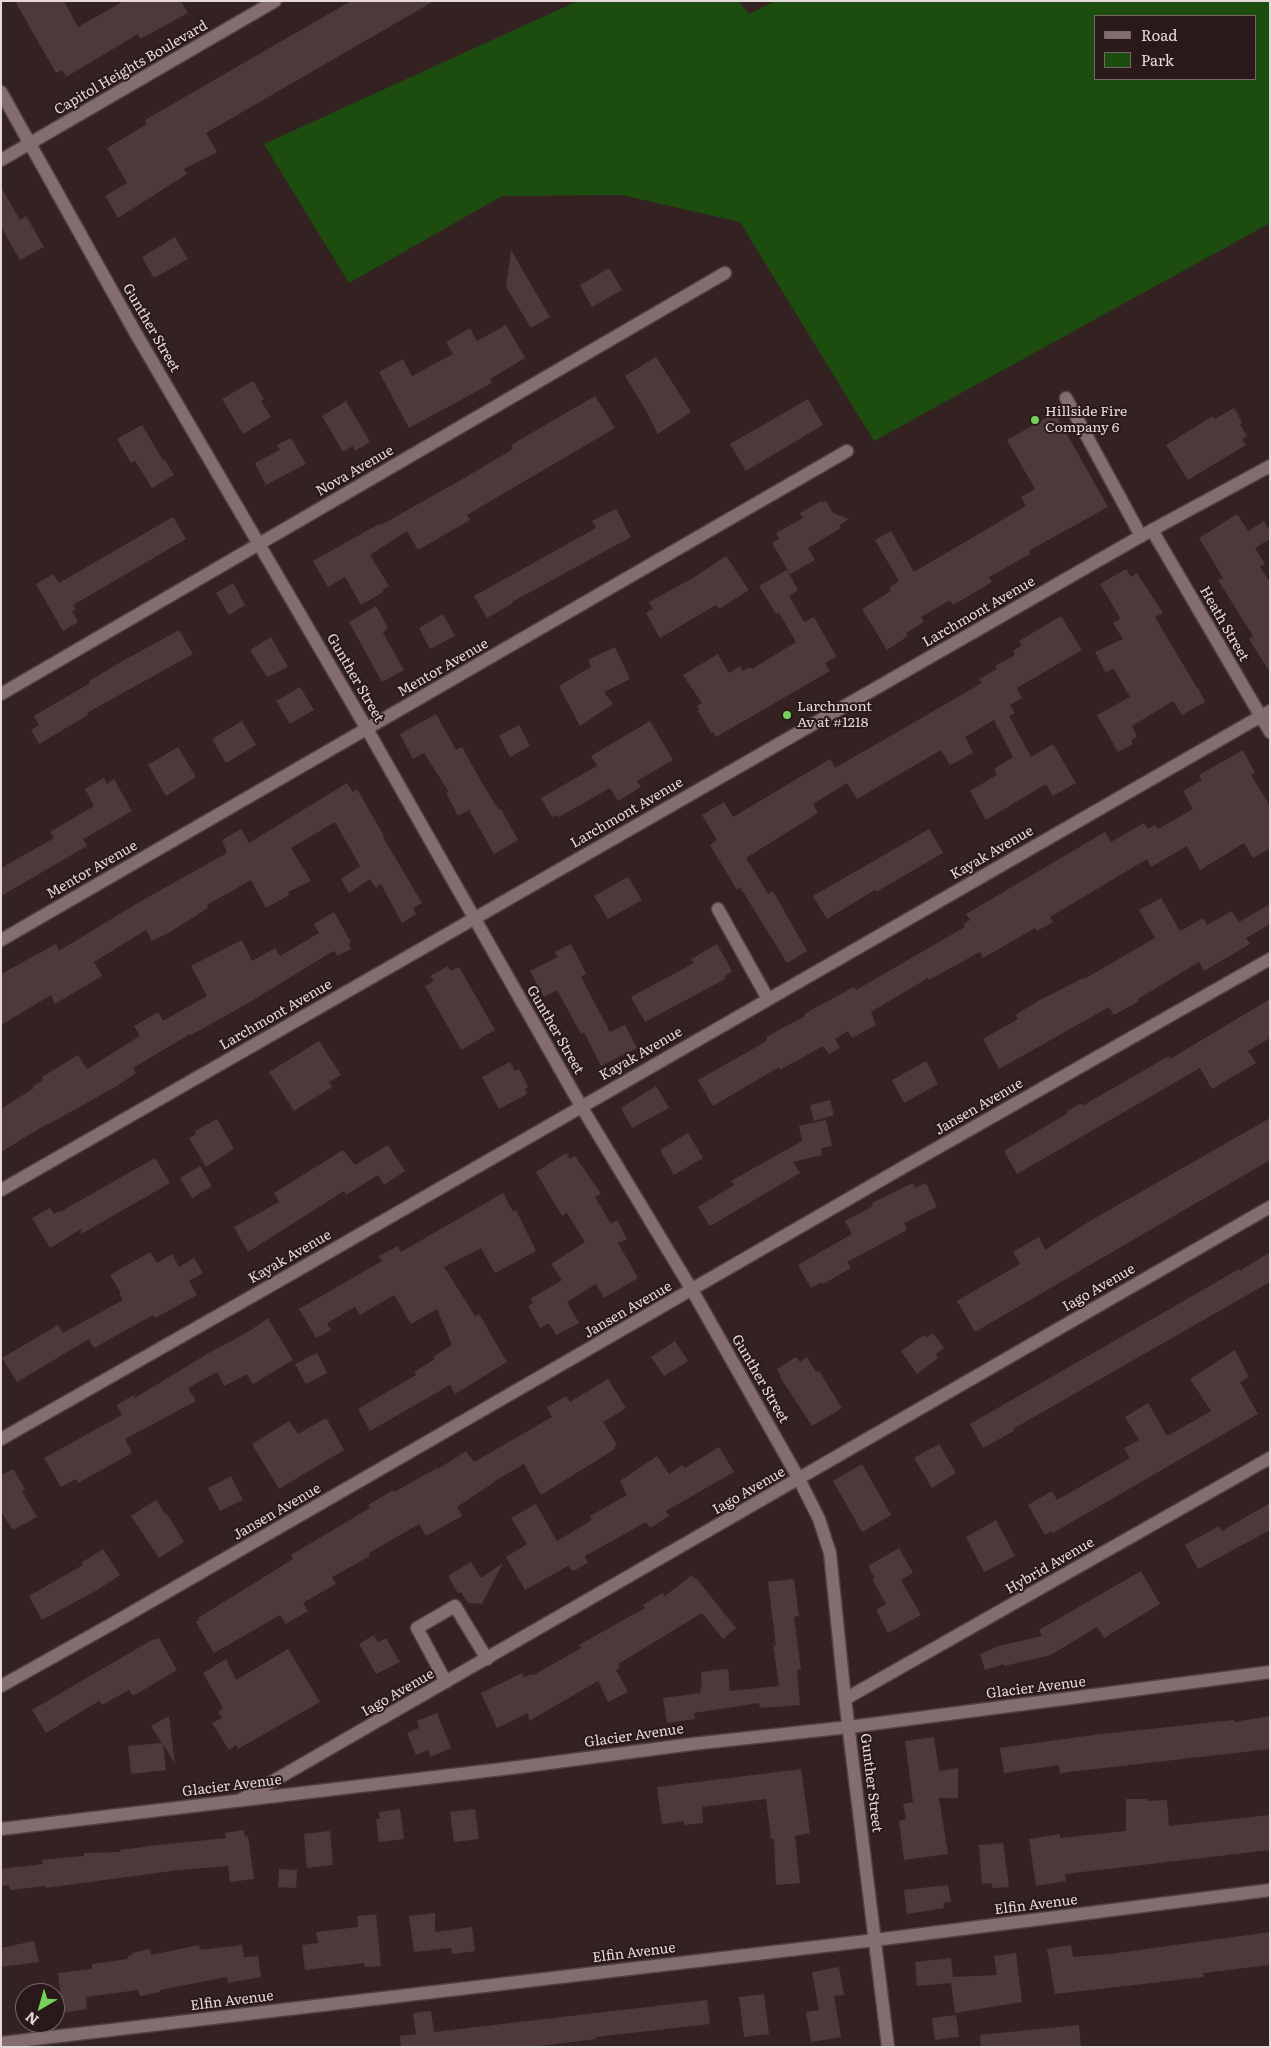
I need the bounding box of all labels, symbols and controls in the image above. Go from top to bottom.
legend [1094,15,1256,80]
street label: Capitol Heights Boulevard [51,17,211,119]
text: Road [1141,23,1177,46]
text: Park [1141,48,1174,71]
street label: Gunther Street [119,281,183,375]
place label: Hillside Fire Company 6 [1045,404,1127,437]
marker: Hillside Fire Company 6 [1029,414,1041,426]
street label: Nova Avenue [313,442,397,500]
street label: Larchmont Avenue [920,573,1038,651]
street label: Heath Street [1196,584,1252,664]
street label: Gunther Street [323,631,387,725]
street label: Mentor Avenue [395,635,491,701]
place label: Larchmont Av at #1218 [797,699,872,732]
marker: Larchmont Av at #1218 [781,709,793,721]
street label: Larchmont Avenue [568,774,686,852]
street label: Kayak Avenue [948,822,1036,884]
street label: Mentor Avenue [44,837,140,903]
street label: Larchmont Avenue [217,976,335,1054]
street label: Gunther Street [523,983,587,1077]
street label: Kayak Avenue [597,1023,685,1085]
street label: Jansen Avenue [932,1075,1026,1139]
street label: Kayak Avenue [246,1226,334,1288]
street label: Iago Avenue [1060,1260,1138,1316]
street label: Jansen Avenue [581,1278,675,1342]
street label: Gunther Street [728,1332,792,1426]
street label: Iago Avenue [710,1463,788,1519]
street label: Jansen Avenue [230,1480,324,1544]
street label: Hybrid Avenue [1003,1534,1097,1598]
street label: Iago Avenue [359,1665,437,1721]
street label: Glacier Avenue [985,1674,1087,1702]
street label: Glacier Avenue [583,1721,685,1751]
street label: Gunther Street [857,1733,885,1833]
street label: Glacier Avenue [181,1772,283,1800]
street label: Elfin Avenue [993,1892,1079,1918]
street label: Elfin Avenue [591,1940,677,1966]
north arrow [15,1983,65,2033]
street label: Elfin Avenue [189,1988,275,2014]
text: N [21,2008,42,2031]

